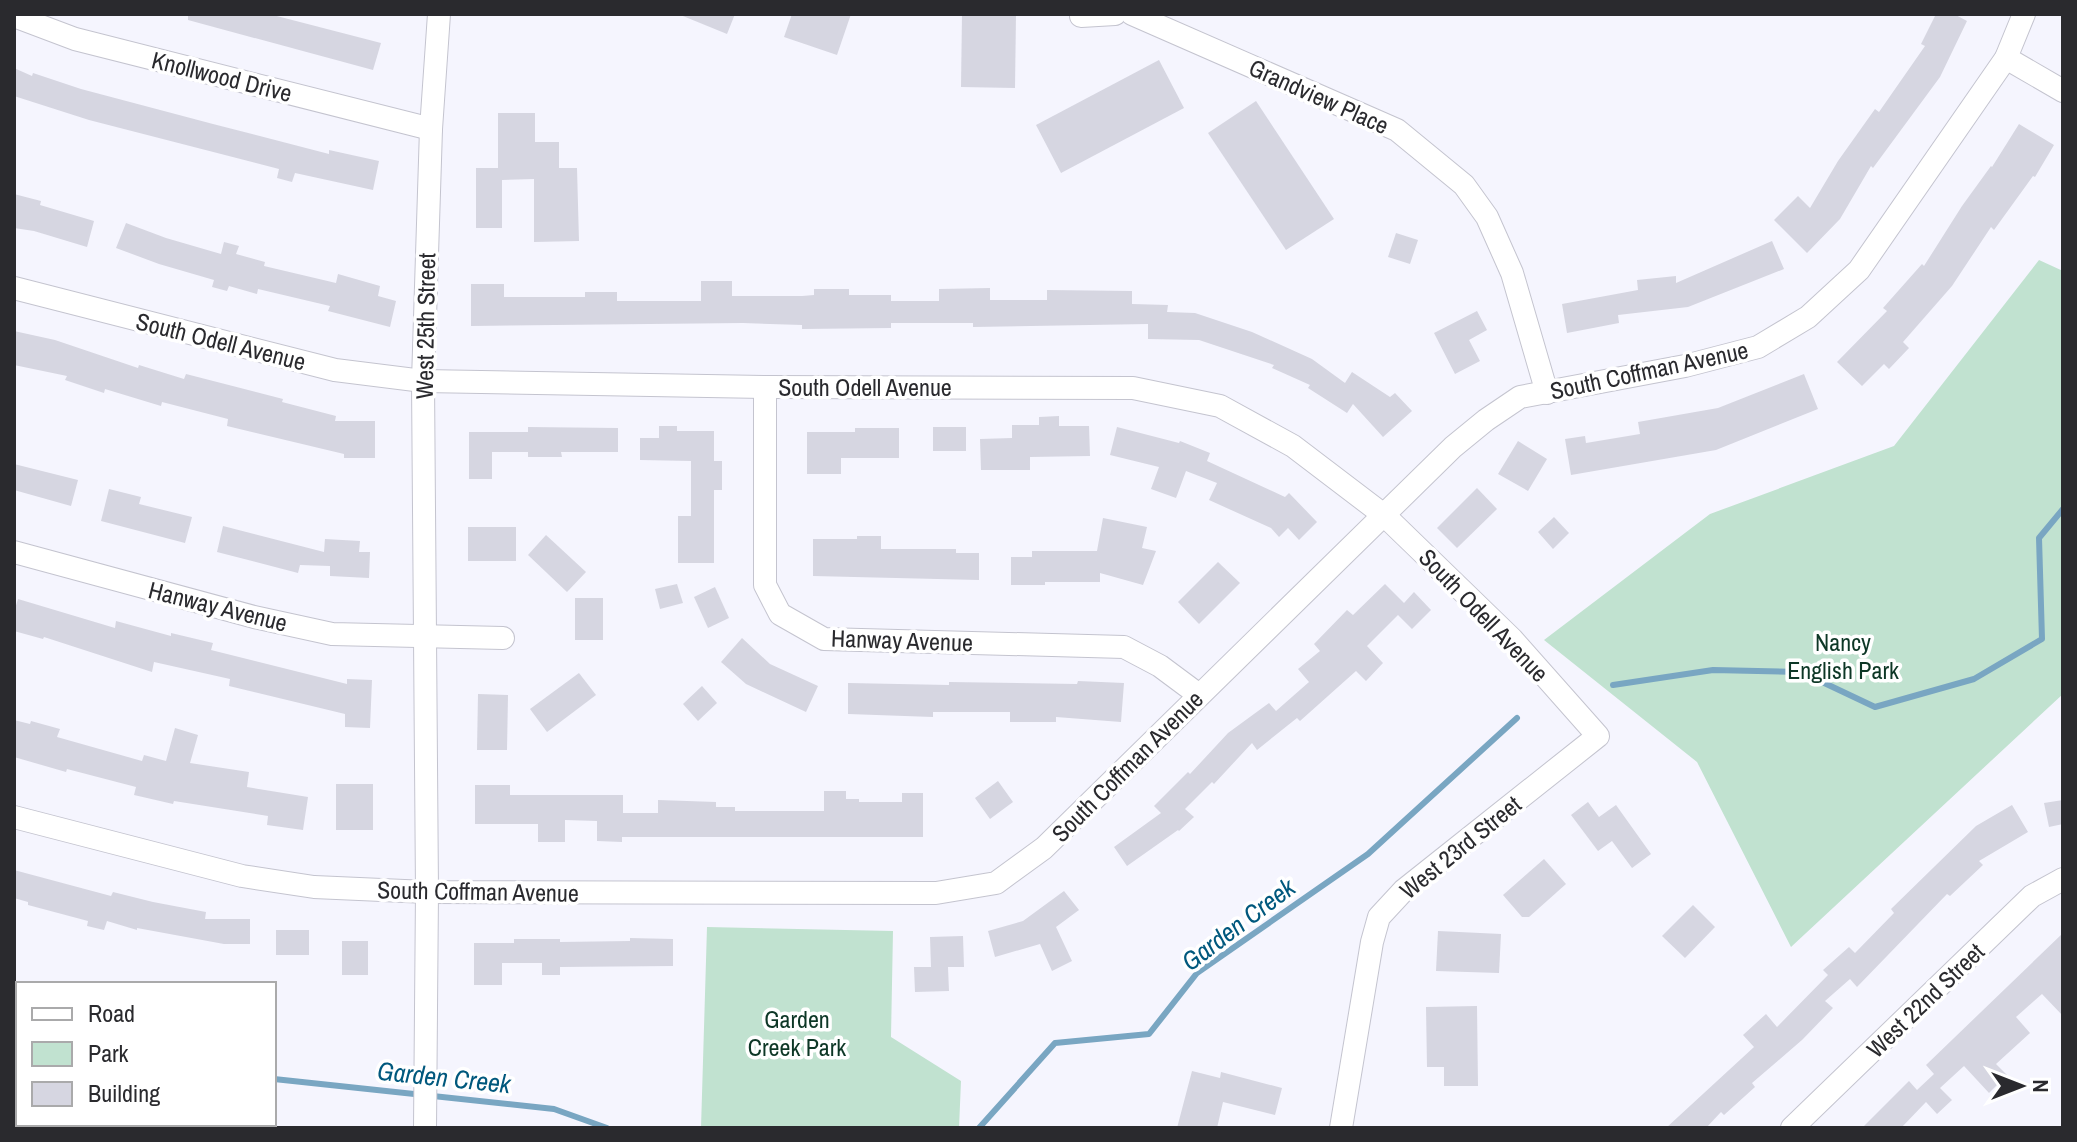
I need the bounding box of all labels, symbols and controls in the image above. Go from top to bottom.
street label: Knollwood Drive [149,43,295,109]
street label: Grandview Place [1244,51,1394,141]
street label: West 25th Street [408,252,442,399]
street label: South Odell Avenue [133,304,309,378]
street label: South Coffman Avenue [1547,333,1751,407]
street label: South Odell Avenue [778,371,952,403]
street label: South Odell Avenue [1412,541,1556,689]
street label: Hanway Avenue [145,573,291,639]
street label: Hanway Avenue [831,622,973,658]
park label: Nancy English Park [1787,626,1899,686]
street label: South Coffman Avenue [1044,683,1210,849]
street label: West 23rd Street [1393,788,1528,906]
water label: Garden Creek [1174,869,1303,978]
street label: South Coffman Avenue [377,873,579,909]
street label: West 22nd Street [1859,935,1991,1064]
legend [16,982,276,1126]
text: Road [88,997,135,1029]
park label: Garden Creek Park [748,1003,846,1063]
text: Park [88,1037,129,1069]
north arrow [1981,1046,2061,1126]
water label: Garden Creek [376,1053,514,1102]
text: Building [88,1077,160,1109]
text: N [2026,1079,2056,1093]

